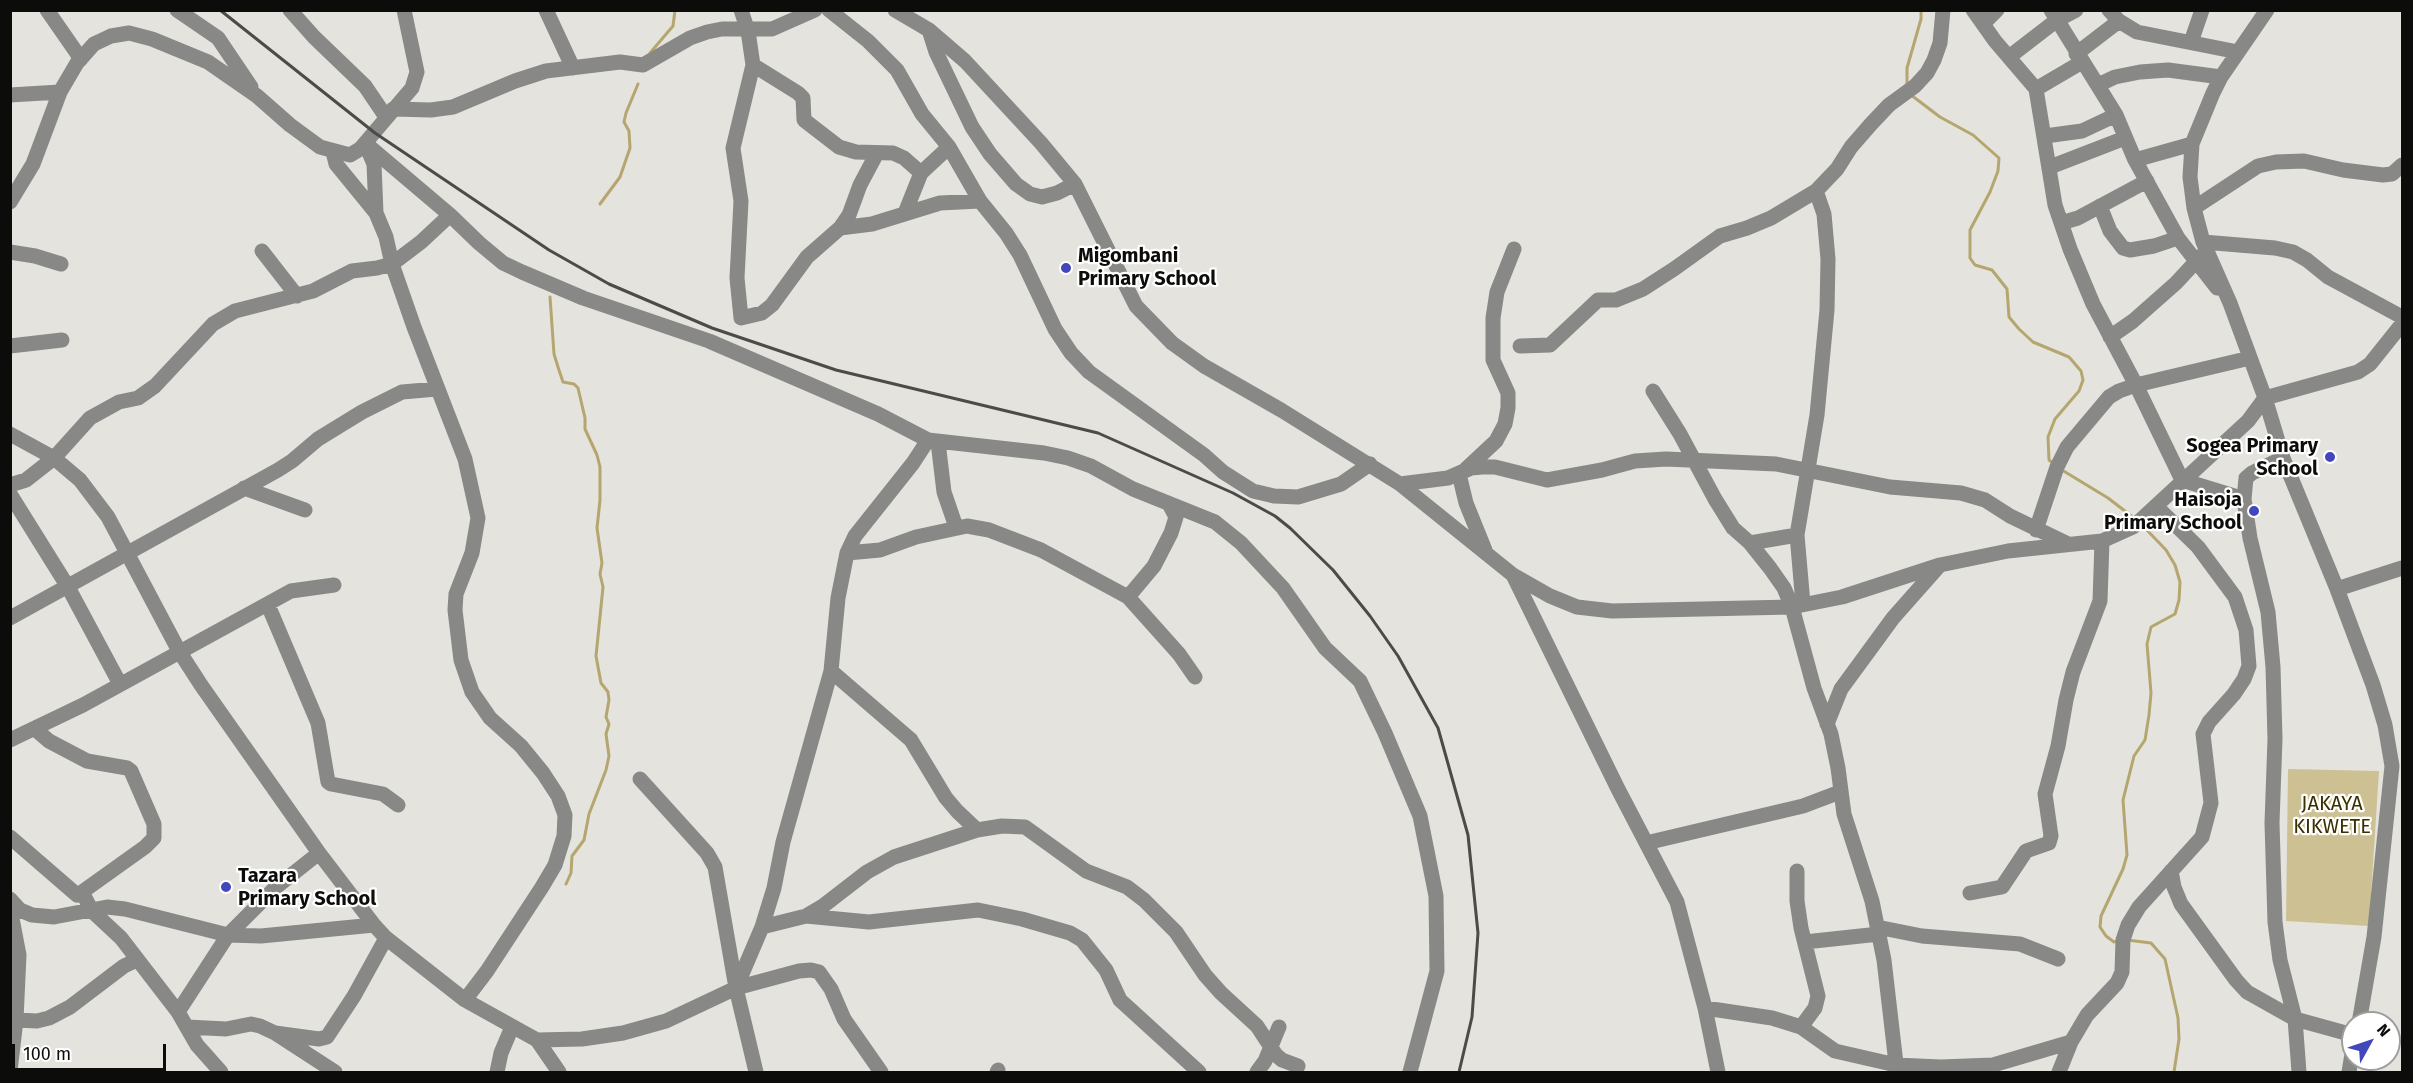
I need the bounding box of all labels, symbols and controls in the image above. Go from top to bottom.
place label: Migombani Primary School [1078,244,1216,291]
marker: Migombani Primary School [1059,261,1073,275]
place label: Sogea Primary School [2186,434,2318,481]
marker: Sogea Primary School [2323,450,2337,464]
place label: Haisoja Primary School [2104,488,2242,535]
marker: Haisoja Primary School [2247,504,2261,518]
park label: JAKAYA KIKWETE [2293,792,2371,839]
place label: Tazara Primary School [238,864,376,911]
marker: Tazara Primary School [219,880,233,894]
north arrow [2341,1011,2401,1071]
text: N [2373,1020,2394,1041]
scale bar [15,1032,170,1070]
text: 100 m [23,1043,71,1065]

